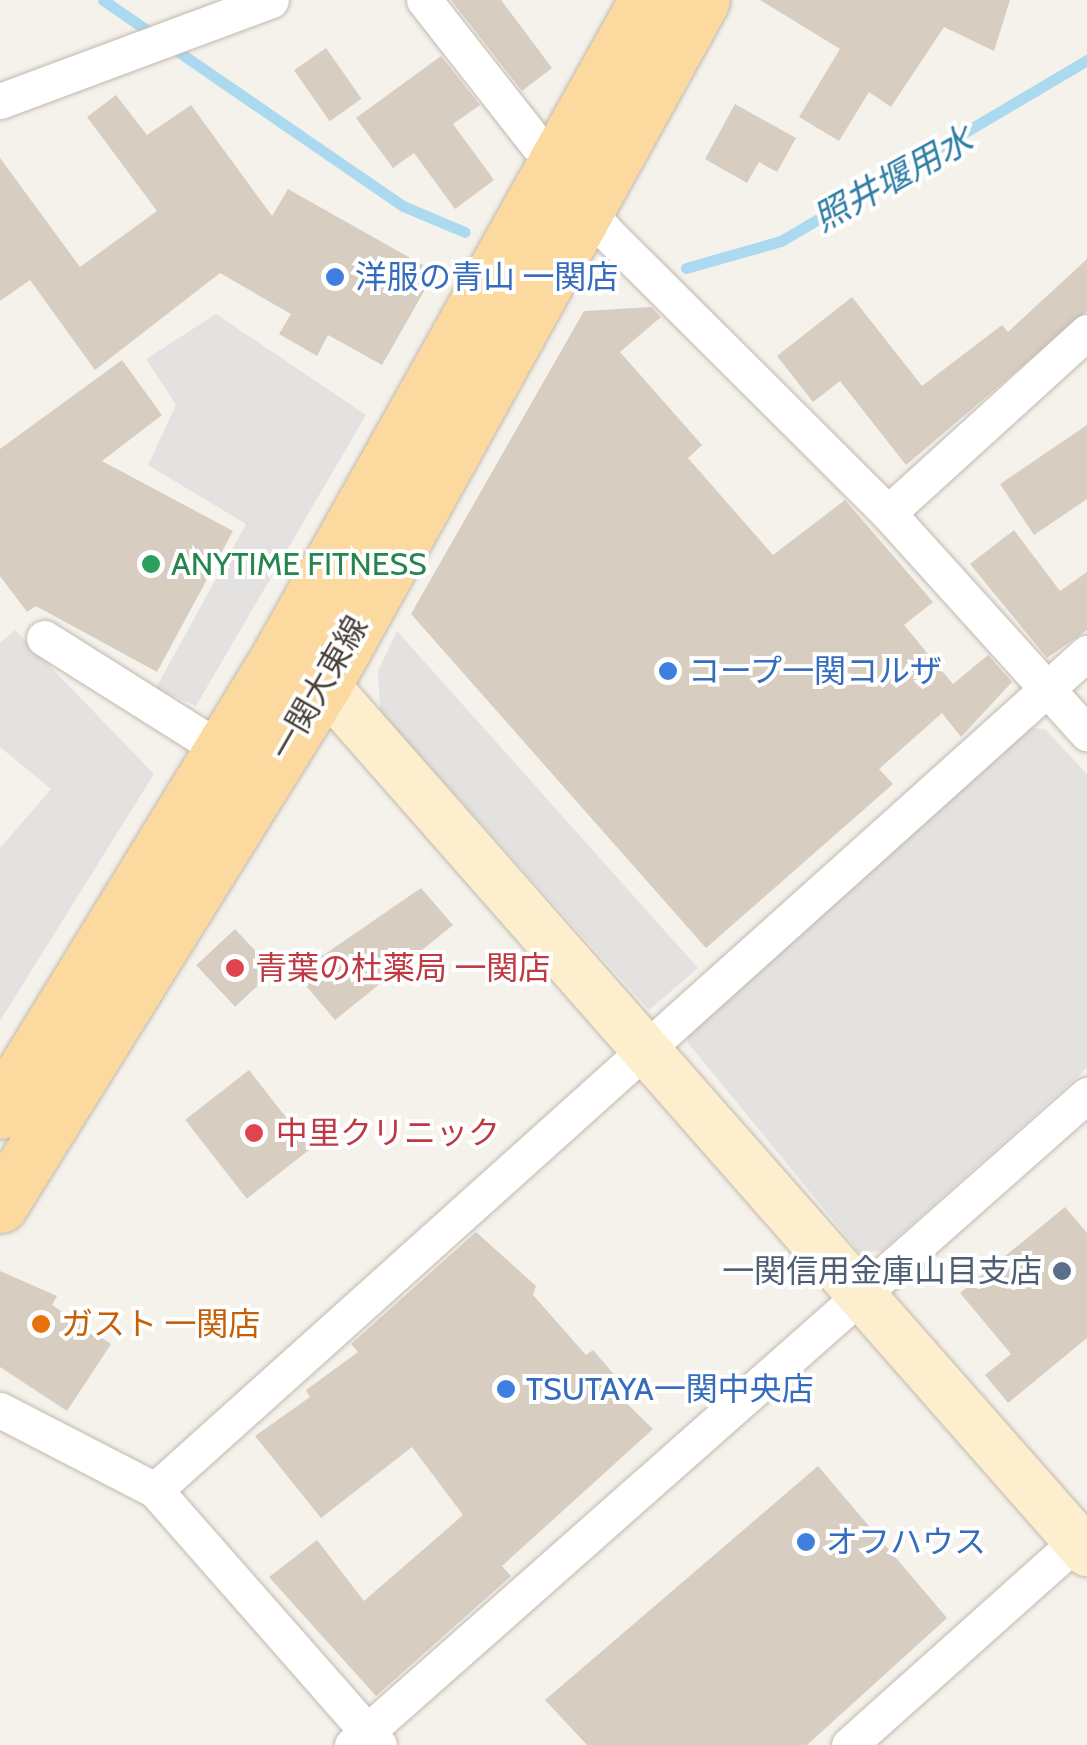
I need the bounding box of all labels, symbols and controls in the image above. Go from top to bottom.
water label: 照井堰用水 [806,118,980,240]
place label: 洋服の青山 一関店 [355,258,618,296]
marker: 洋服の青山 一関店 [324,266,346,288]
place label: ANYTIME FITNESS [171,545,427,583]
marker: ANYTIME FITNESS [140,553,162,575]
street label: 一関大東線 [262,609,376,767]
place label: コープ一関コルザ [688,652,944,690]
marker: コープ一関コルザ [657,660,679,682]
place label: 青葉の杜薬局 一関店 [255,949,550,987]
marker: 青葉の杜薬局 一関店 [224,957,246,979]
place label: 中里クリニック [276,1114,500,1152]
marker: 中里クリニック [241,1120,267,1146]
place label: 一関信用金庫山目支店 [722,1252,1042,1290]
marker: 一関信用金庫山目支店 [1051,1260,1073,1282]
place label: ガスト 一関店 [61,1305,260,1343]
marker: ガスト 一関店 [30,1313,52,1335]
place label: TSUTAYA一関中央店 [526,1370,814,1408]
marker: TSUTAYA一関中央店 [495,1378,517,1400]
place label: オフハウス [826,1523,986,1561]
marker: オフハウス [795,1531,817,1553]

